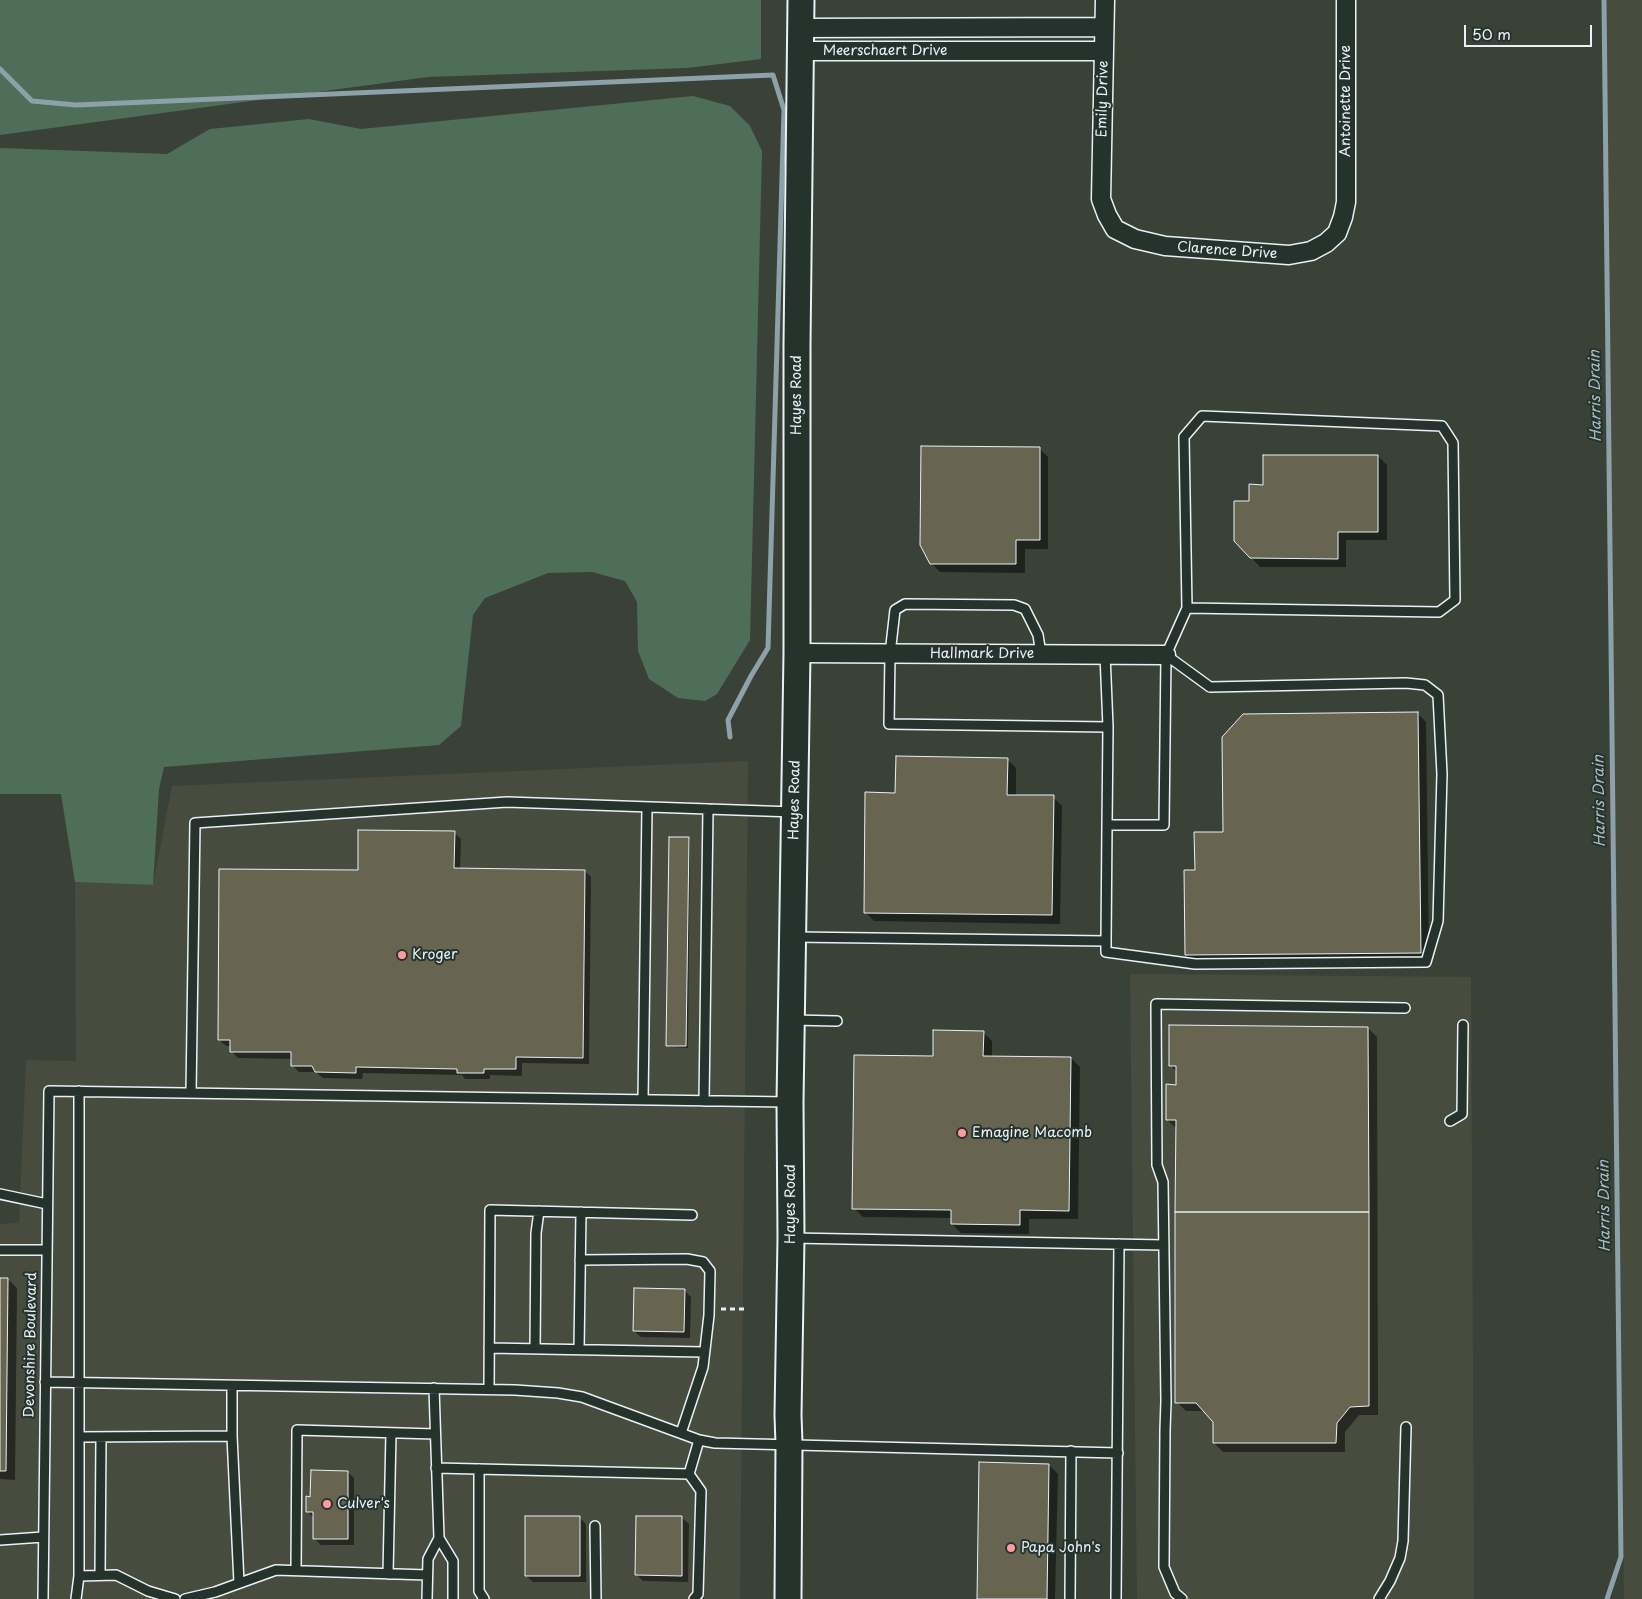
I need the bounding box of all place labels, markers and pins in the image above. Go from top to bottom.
place label: Kroger [412,947,457,963]
marker: Kroger [396,949,408,961]
place label: Emagine Macomb [972,1125,1092,1141]
marker: Emagine Macomb [956,1127,968,1139]
place label: Culver's [337,1496,390,1512]
marker: Culver's [321,1498,333,1510]
place label: Papa John's [1021,1540,1101,1556]
marker: Papa John's [1005,1542,1017,1554]

